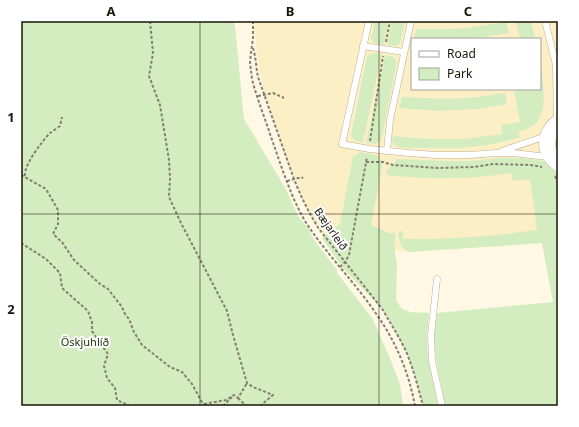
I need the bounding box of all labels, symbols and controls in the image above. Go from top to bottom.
text: A [107,2,116,20]
text: B [286,2,294,20]
text: C [464,2,472,20]
legend [411,38,541,90]
text: Road [447,45,476,62]
text: Park [447,65,473,82]
text: 1 [7,108,15,126]
street label: Bæjarleið [311,204,352,253]
text: 2 [7,300,15,318]
park label: Öskjuhlíð [61,334,110,349]

